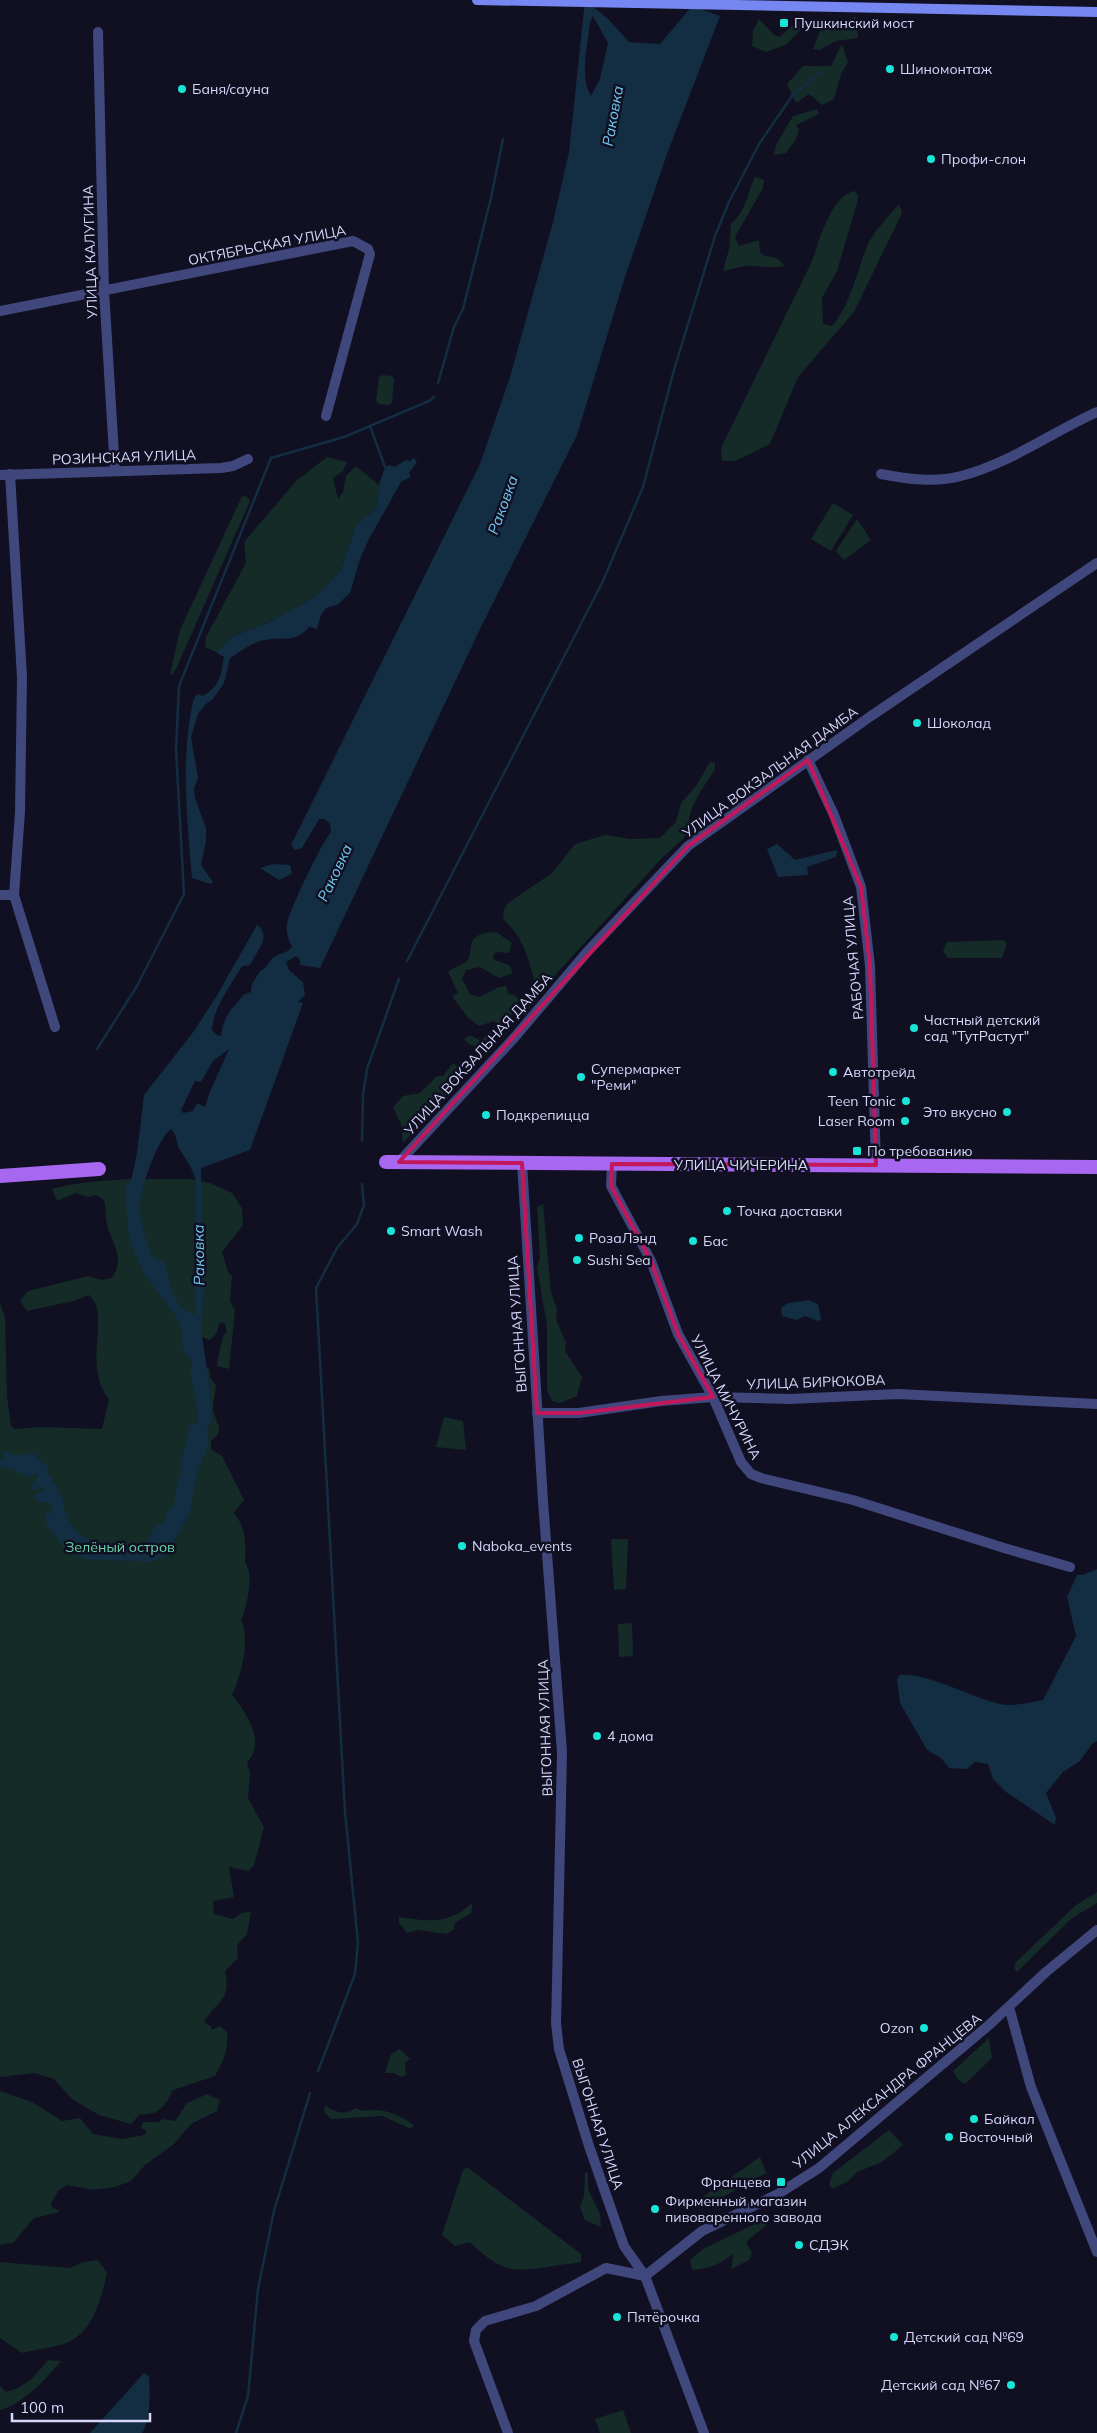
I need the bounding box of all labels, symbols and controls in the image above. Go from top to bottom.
place label: Пушкинский мост [794,14,914,32]
marker: Пушкинский мост [778,17,790,29]
place label: Шиномонтаж [900,60,993,78]
marker: Шиномонтаж [884,63,896,75]
place label: Баня/сауна [192,80,269,98]
marker: Баня/сауна [176,83,188,95]
water label: Раковка [598,84,627,148]
place label: Профи-слон [941,150,1026,168]
marker: Профи-слон [925,153,937,165]
street label: УЛИЦА КАЛУГИНА [79,184,101,320]
street label: ОКТЯБРЬСКАЯ УЛИЦА [187,221,348,269]
street label: РОЗИНСКАЯ УЛИЦА [52,445,197,469]
water label: Раковка [483,473,522,537]
street label: УЛИЦА ВОКЗАЛЬНАЯ ДАМБА [678,702,862,842]
place label: Шоколад [927,714,992,732]
marker: Шоколад [911,717,923,729]
water label: Раковка [313,841,356,905]
street label: РАБОЧАЯ УЛИЦА [839,895,867,1020]
street label: УЛИЦА ВОКЗАЛЬНАЯ ДАМБА [400,969,556,1140]
place label: Частный детский сад "ТутРастут" [924,1011,1040,1045]
marker: Частный детский сад "ТутРастут" [908,1022,920,1034]
place label: Супермаркет "Реми" [591,1060,681,1094]
place label: Автотрейд [843,1063,916,1081]
marker: Автотрейд [827,1066,839,1078]
marker: Супермаркет "Реми" [575,1071,587,1083]
place label: Teen Tonic [828,1092,896,1110]
marker: Teen Tonic [900,1095,912,1107]
place label: Это вкусно [923,1103,997,1121]
place label: Подкрепицца [496,1106,590,1124]
marker: Это вкусно [1001,1106,1013,1118]
marker: Подкрепицца [480,1109,492,1121]
place label: Laser Room [818,1112,895,1130]
marker: Laser Room [899,1115,911,1127]
place label: По требованию [867,1142,973,1160]
marker: По требованию [851,1145,863,1157]
street label: УЛИЦА ЧИЧЕРИНА [673,1156,809,1174]
place label: Точка доставки [737,1202,842,1220]
marker: Точка доставки [721,1205,733,1217]
place label: Smart Wash [401,1222,483,1240]
water label: Раковка [188,1224,209,1286]
marker: Smart Wash [385,1225,397,1237]
place label: РозаЛэнд [589,1229,657,1247]
marker: РозаЛэнд [573,1232,585,1244]
place label: Бас [703,1232,728,1250]
marker: Бас [687,1235,699,1247]
place label: Sushi Sea [587,1251,651,1269]
street label: ВЫГОННАЯ УЛИЦА [503,1254,531,1393]
marker: Sushi Sea [571,1254,583,1266]
street label: УЛИЦА МИЧУРИНА [686,1331,766,1463]
street label: УЛИЦА БИРЮКОВА [745,1371,886,1393]
place label: Naboka_events [472,1537,572,1555]
park label: Зелёный остров [65,1538,175,1556]
marker: Naboka_events [456,1540,468,1552]
street label: ВЫГОННАЯ УЛИЦА [534,1658,556,1797]
place label: 4 дома [607,1727,654,1745]
marker: 4 дома [591,1730,603,1742]
street label: УЛИЦА АЛЕКСАНДРА ФРАНЦЕВА [788,2009,986,2173]
place label: Ozon [880,2019,914,2037]
marker: Ozon [918,2022,930,2034]
street label: ВЫГОННАЯ УЛИЦА [568,2056,628,2193]
place label: Байкал [984,2110,1035,2128]
marker: Байкал [968,2113,980,2125]
place label: Восточный [959,2128,1033,2146]
marker: Восточный [943,2131,955,2143]
place label: Францева [701,2173,771,2191]
marker: Францева [775,2176,787,2188]
place label: Фирменный магазин пивоваренного завода [665,2192,822,2226]
marker: Фирменный магазин пивоваренного завода [649,2203,661,2215]
place label: СДЭК [809,2236,849,2254]
marker: СДЭК [793,2239,805,2251]
place label: Пятёрочка [627,2308,700,2326]
marker: Пятёрочка [611,2311,623,2323]
place label: Детский сад №69 [904,2328,1024,2346]
marker: Детский сад №69 [888,2331,900,2343]
place label: Детский сад №67 [881,2376,1001,2394]
marker: Детский сад №67 [1005,2379,1017,2391]
scale bar [12,2390,150,2422]
text: 100 m [20,2398,64,2417]

